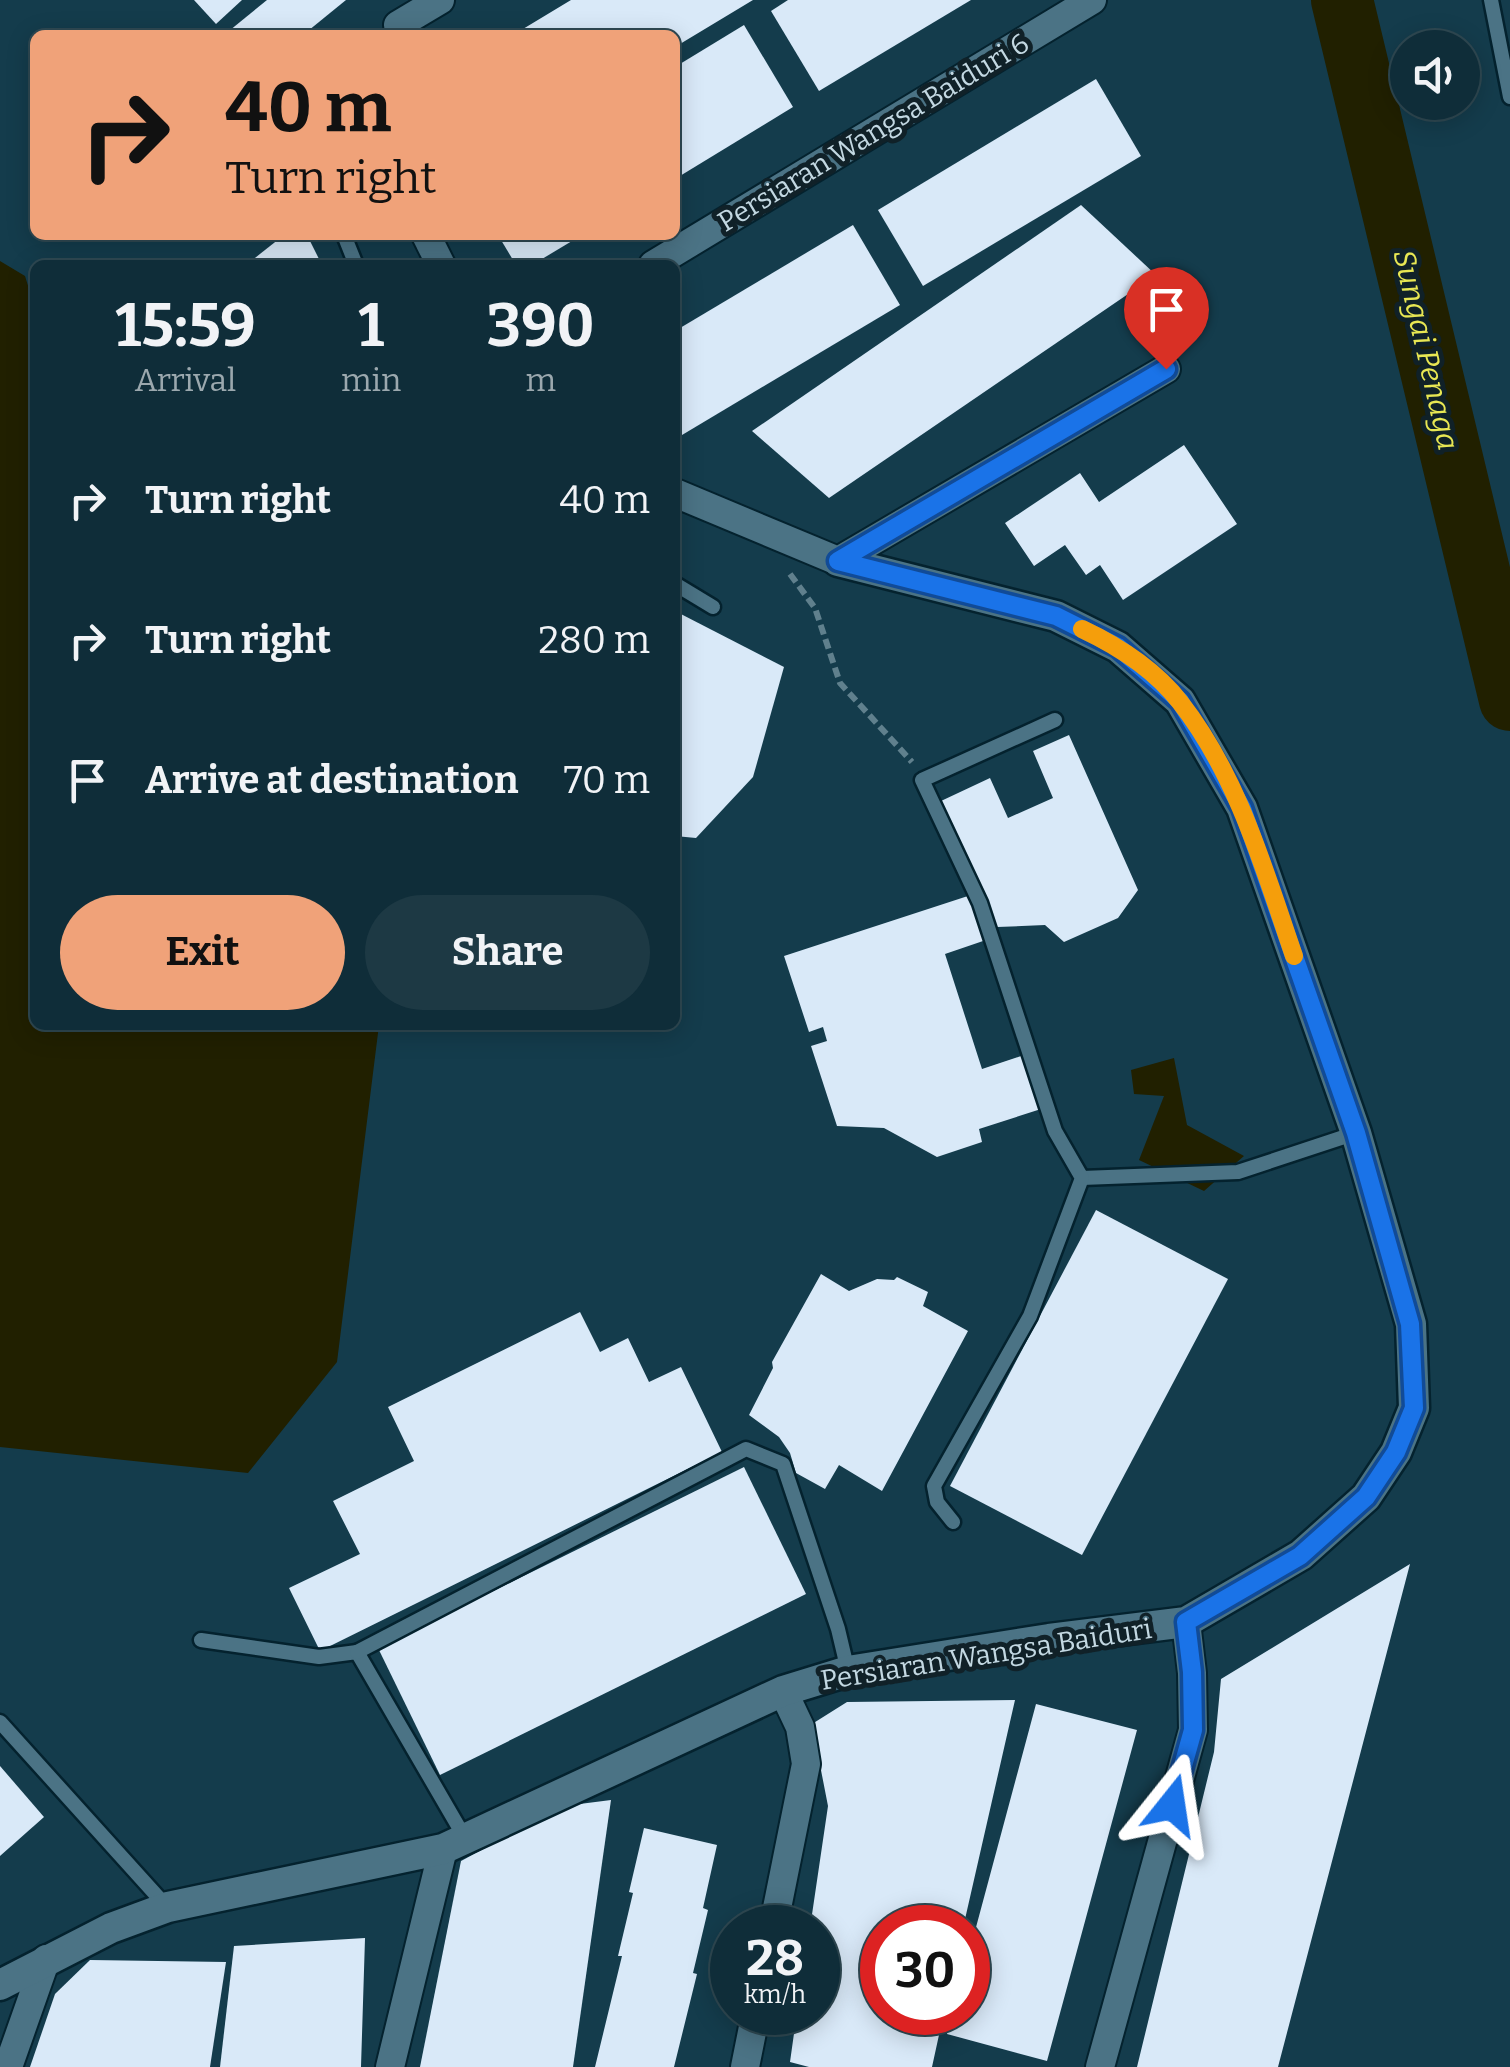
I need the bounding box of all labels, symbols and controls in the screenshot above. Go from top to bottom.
street label: Persiaran Wangsa Baiduri 6 [712,26,1035,238]
map controls [1390,30,1480,120]
button: sound [1390,30,1480,120]
text: 40 m [225,66,391,150]
icon: right [60,70,190,200]
text: Turn right [225,151,437,205]
water label: Sungai Penaga [1385,246,1467,454]
pin [1124,267,1209,370]
icon: arrive [1139,282,1194,337]
text: 15:59 [115,290,256,362]
text: 1 [358,290,384,362]
text: 390 [487,290,595,362]
text: Arrival [135,361,236,399]
text: min [341,361,401,399]
text: m [525,361,556,399]
icon: right [60,473,115,528]
text: Turn right [145,477,331,523]
text: 40 m [560,477,650,523]
icon: right [60,613,115,668]
text: Turn right [145,617,331,663]
text: 280 m [538,617,650,663]
icon: arrive [60,753,115,808]
text: Arrive at destination [145,757,518,803]
text: 70 m [563,757,650,803]
button: Exit [60,895,345,1010]
button: Share [365,895,650,1010]
street label: Persiaran Wangsa Baiduri [818,1612,1154,1697]
position arrow [1120,1753,1224,1857]
speed limit sign: 30 [860,1905,990,2035]
text: 28 [746,1928,804,1988]
text: km/h [744,1980,806,2010]

